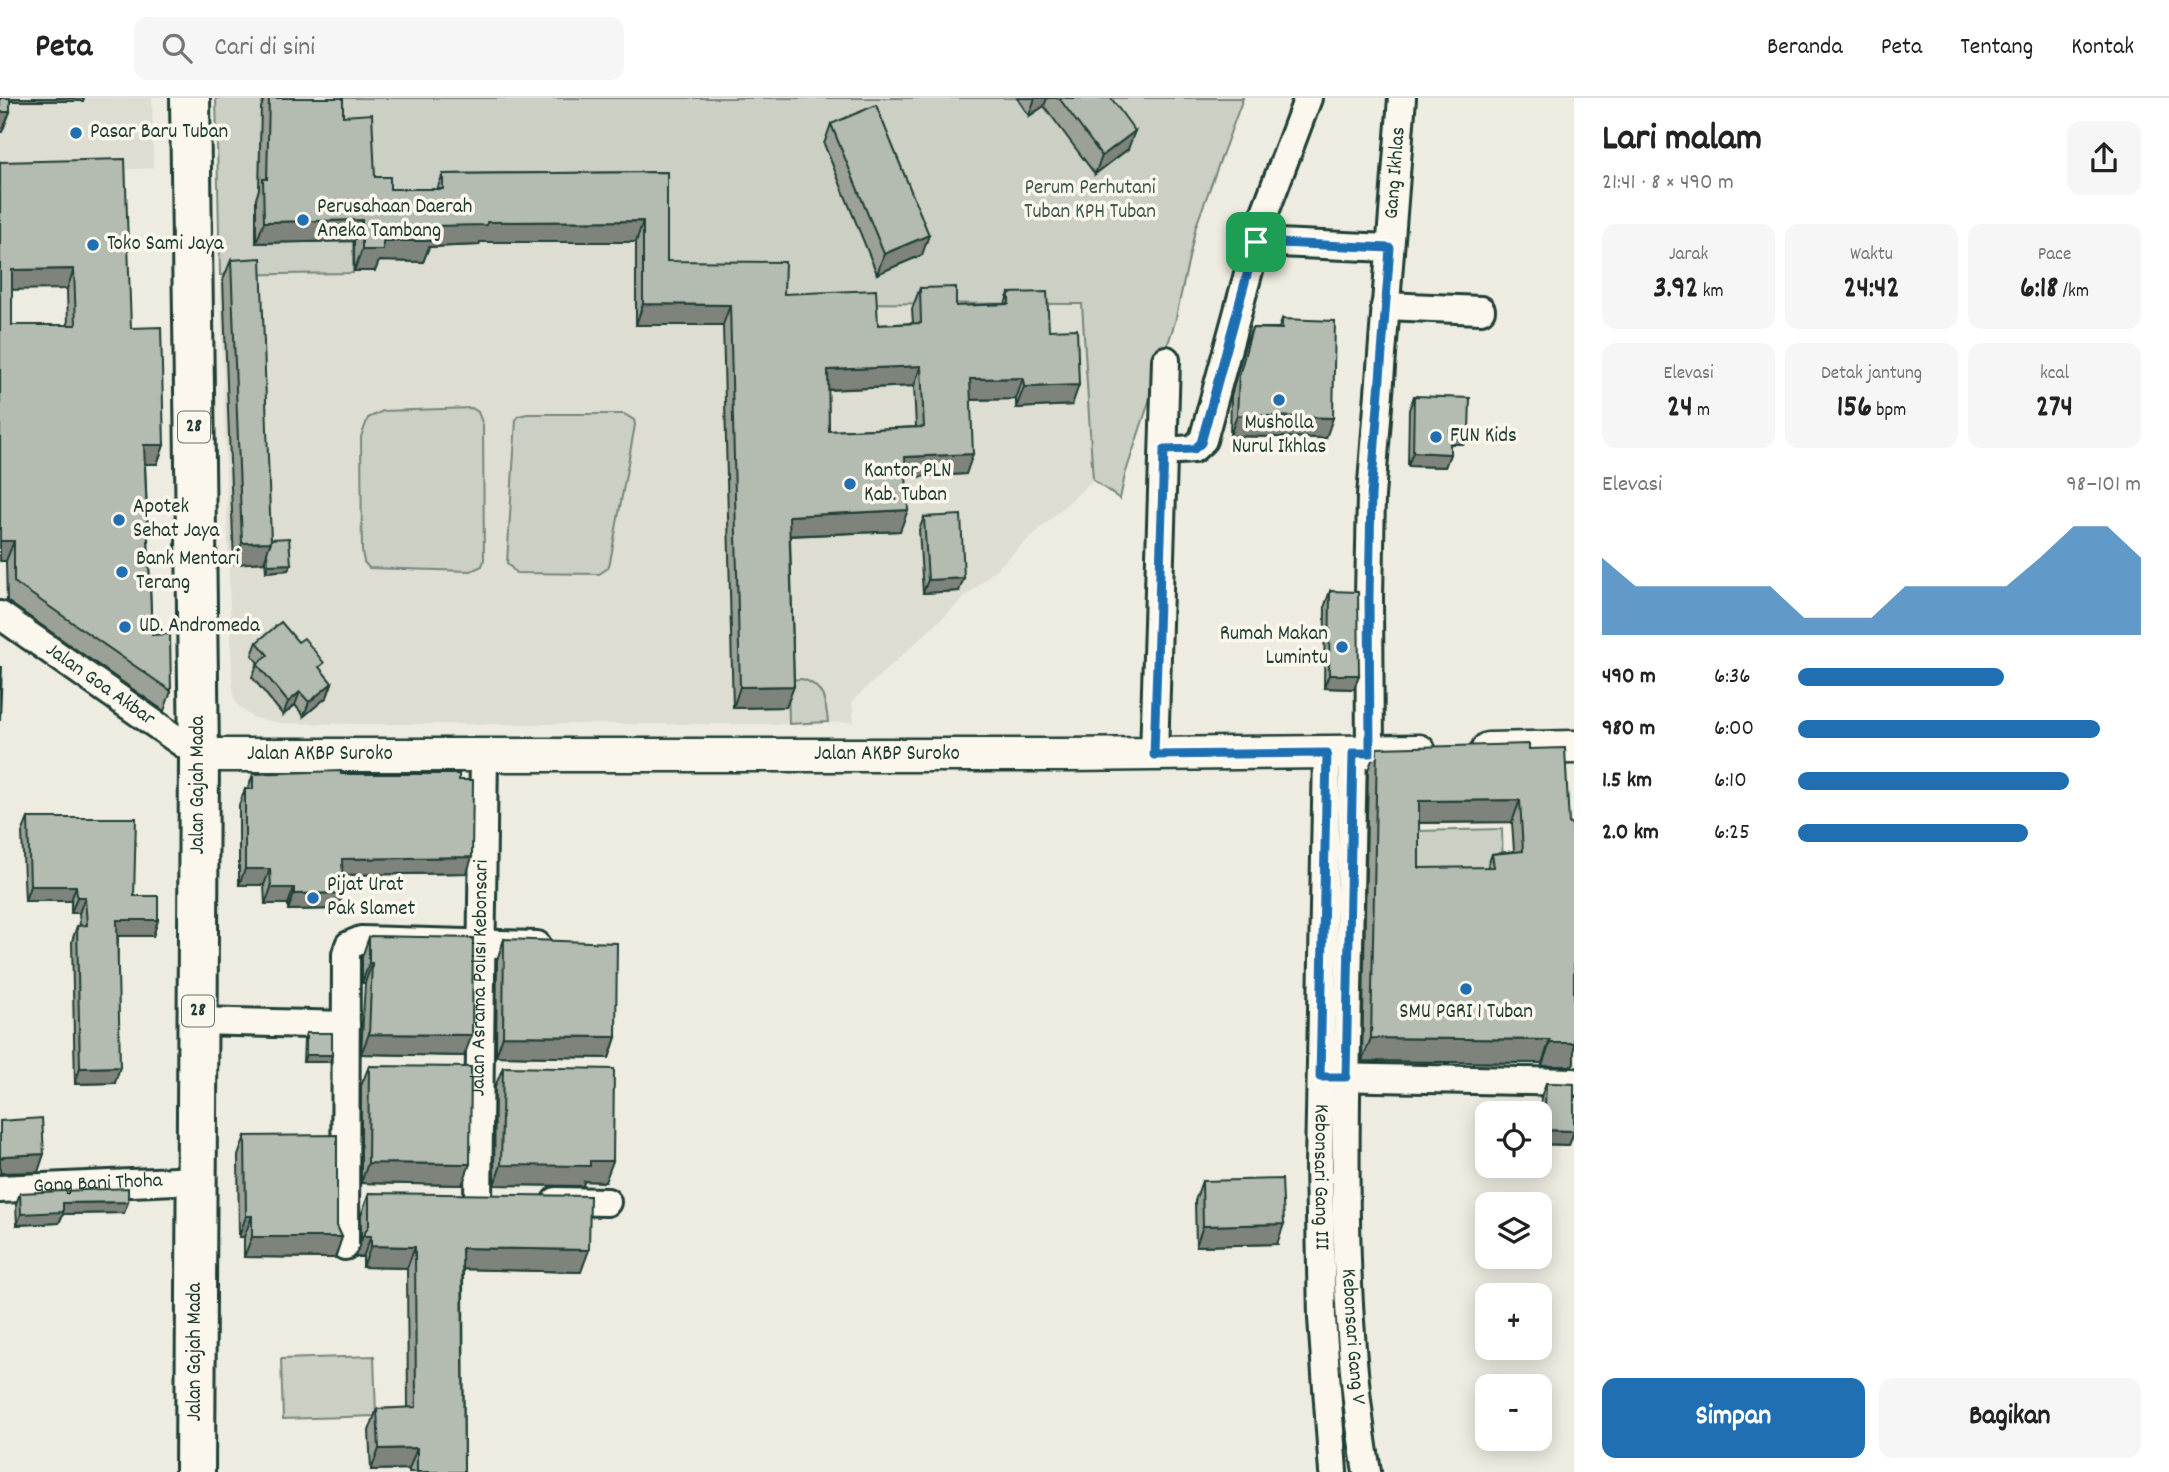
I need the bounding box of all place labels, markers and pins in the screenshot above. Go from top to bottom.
place label: Pasar Baru Tuban [90,118,228,148]
marker: Pasar Baru Tuban [68,125,84,141]
place label: Perusahaan Daerah Aneka Tambang [317,193,472,247]
marker: Perusahaan Daerah Aneka Tambang [295,212,311,228]
pin [1226,212,1286,272]
place label: Toko Sami Jaya [107,230,225,260]
marker: Toko Sami Jaya [85,237,101,253]
marker: Musholla Nurul Ikhlas [1271,392,1287,408]
place label: Musholla Nurul Ikhlas [1232,409,1326,463]
place label: FUN Kids [1450,422,1517,452]
marker: FUN Kids [1428,429,1444,445]
place label: Kantor PLN Kab. Tuban [864,457,951,511]
marker: Kantor PLN Kab. Tuban [842,476,858,492]
place label: Apotek Sehat Jaya [133,493,221,547]
marker: Apotek Sehat Jaya [111,512,127,528]
place label: Bank Mentari Terang [136,545,240,599]
marker: Bank Mentari Terang [114,564,130,580]
place label: UD. Andromeda [139,612,261,642]
marker: UD. Andromeda [117,619,133,635]
place label: Rumah Makan Lumintu [1220,620,1328,674]
marker: Rumah Makan Lumintu [1334,639,1350,655]
place label: Pijat Urat Pak Slamet [327,871,416,925]
marker: Pijat Urat Pak Slamet [305,890,321,906]
marker: SMU PGRI 1 Tuban [1458,981,1474,997]
place label: SMU PGRI 1 Tuban [1399,998,1533,1028]

